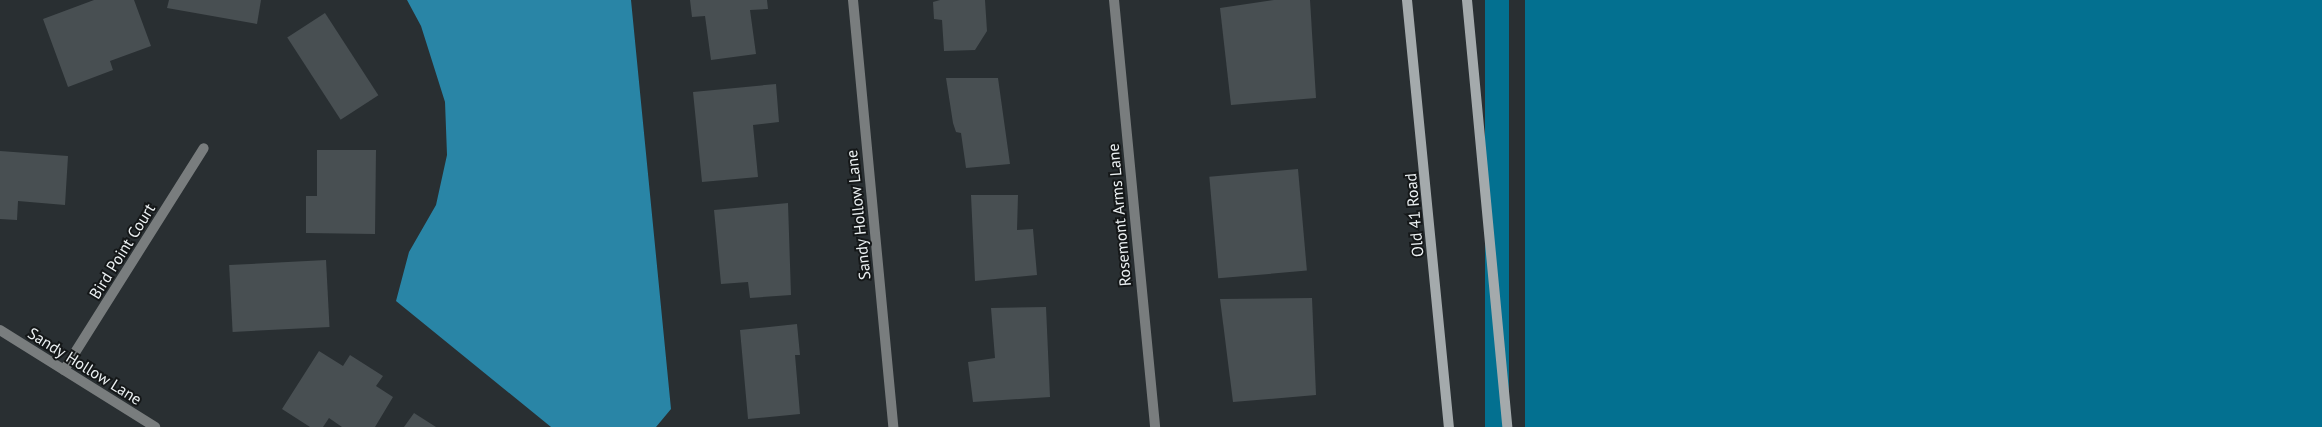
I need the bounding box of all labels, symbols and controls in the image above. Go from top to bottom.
street label: Rosemont Arms Lane [1103,143,1135,287]
street label: Sandy Hollow Lane [842,149,874,281]
street label: Old 41 Road [1401,172,1427,258]
street label: Bird Point Court [85,200,159,302]
street label: Sandy Hollow Lane [24,323,146,409]

